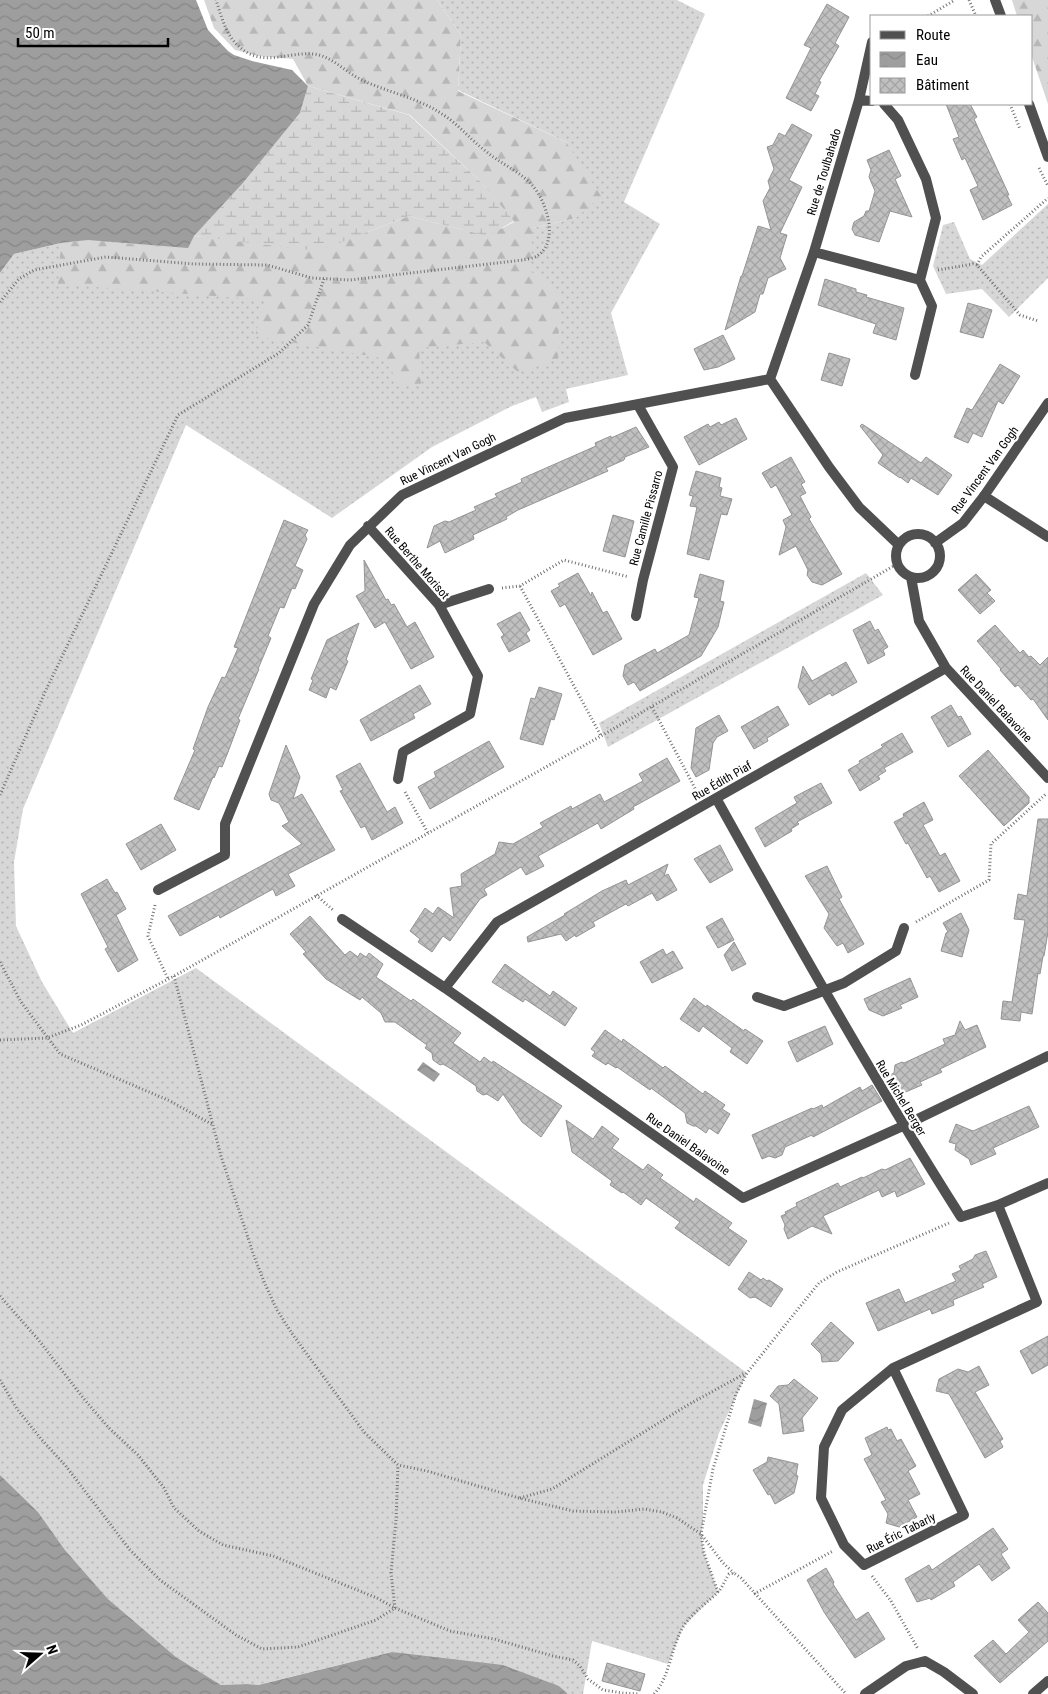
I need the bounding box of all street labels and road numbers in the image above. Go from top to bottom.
street label: Rue de Toulbahado [804,127,844,217]
street label: Rue Vincent Van Gogh [949,423,1022,516]
street label: Rue Vincent Van Gogh [398,430,498,488]
street label: Rue Camille Pissarro [627,469,665,567]
street label: Rue Berthe Morisot [382,524,452,602]
street label: Rue Daniel Balavoine [957,663,1035,745]
street label: Rue Édith Piaf [689,757,754,804]
street label: Rue Michel Berger [873,1058,929,1139]
street label: Rue Daniel Balavoine [644,1110,733,1178]
street label: Rue Éric Tabarly [864,1509,938,1556]

